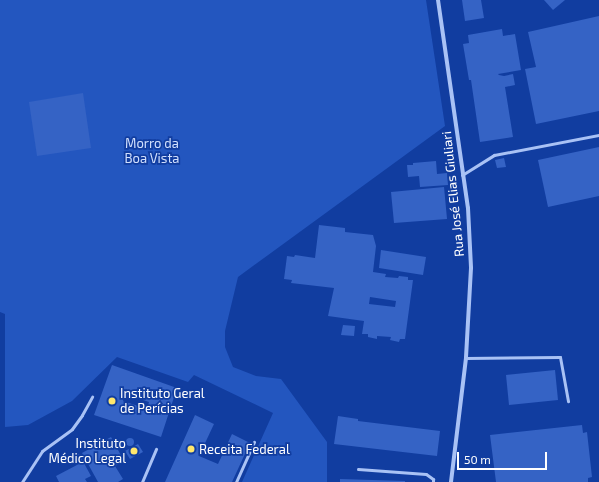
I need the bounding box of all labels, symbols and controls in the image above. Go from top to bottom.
street label: Rua José Elias Giuliari [439,130,467,258]
park label: Morro da Boa Vista [124,136,180,167]
place label: Instituto Geral de Perícias [120,386,205,417]
marker: Instituto Geral de Perícias [107,396,117,406]
place label: Instituto Médico Legal [49,436,126,467]
place label: Receita Federal [199,441,290,457]
marker: Receita Federal [186,444,196,454]
scale bar [459,444,549,470]
marker: Instituto Médico Legal [129,446,139,456]
text: 50 m [464,452,491,466]

